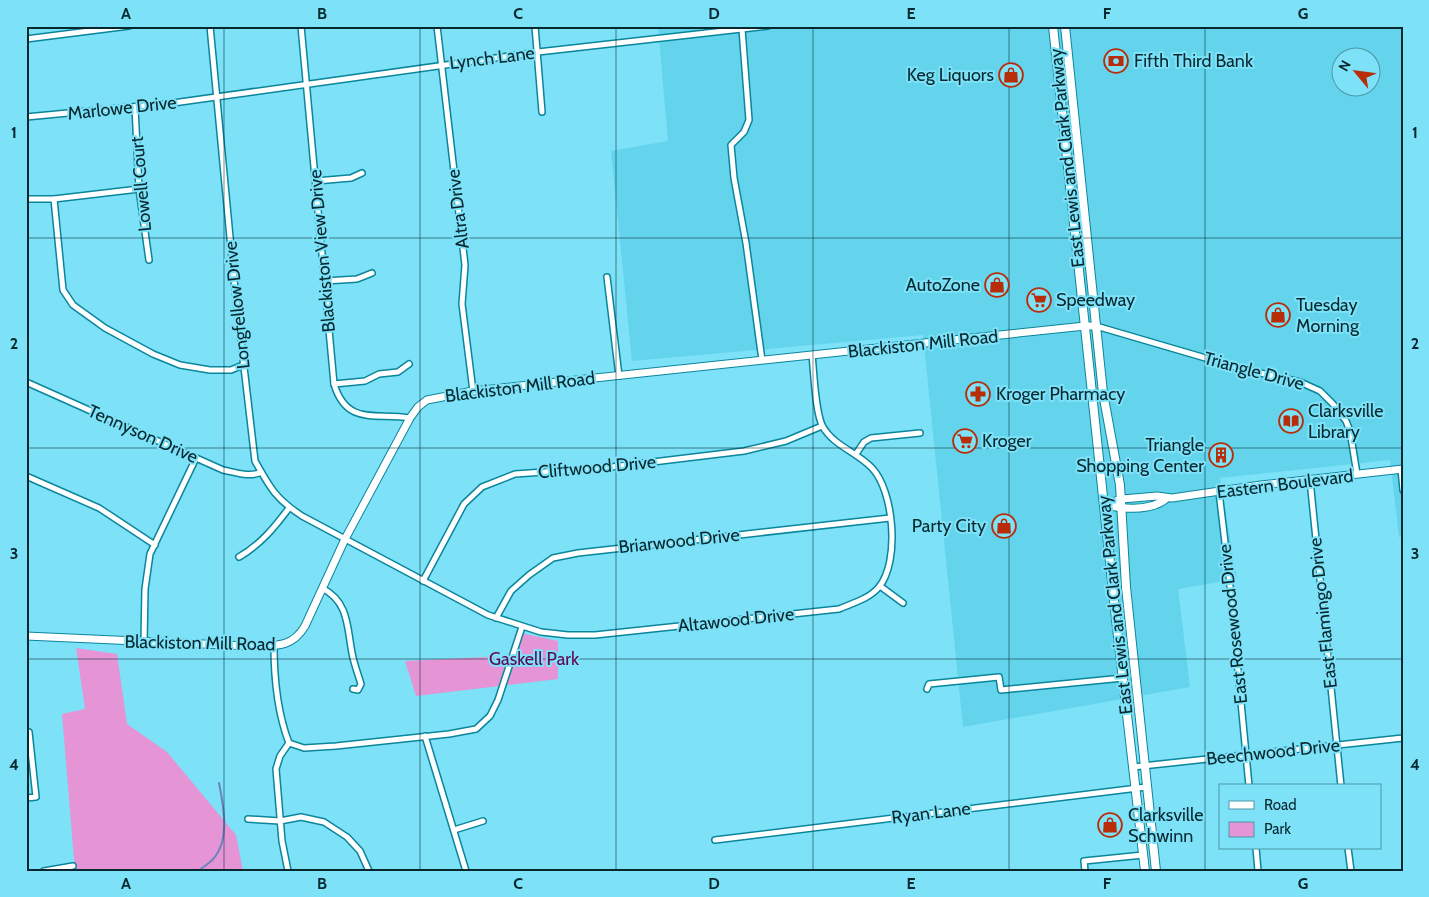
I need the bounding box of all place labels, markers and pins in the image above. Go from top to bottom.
bank icon: Fifth Third Bank [1103,48,1129,74]
place label: Fifth Third Bank [1134,50,1254,72]
shop icon: Keg Liquors [998,62,1024,88]
place label: Keg Liquors [907,64,994,86]
shop icon: AutoZone [984,272,1010,298]
place label: AutoZone [906,274,980,296]
supermarket icon: Speedway [1026,287,1052,313]
place label: Speedway [1056,289,1135,311]
place label: Tuesday Morning [1296,294,1360,337]
shop icon: Tuesday Morning [1265,302,1291,328]
pharmacy icon: Kroger Pharmacy [965,381,991,407]
place label: Kroger Pharmacy [996,383,1125,405]
place label: Clarksville Library [1308,400,1383,443]
library icon: Clarksville Library [1278,408,1304,434]
supermarket icon: Kroger [952,428,978,454]
place label: Kroger [982,430,1032,452]
place label: Triangle Shopping Center [1076,434,1204,477]
building icon: Triangle Shopping Center [1208,442,1234,468]
shop icon: Party City [991,513,1017,539]
place label: Party City [912,515,986,537]
place label: Clarksville Schwinn [1128,804,1203,847]
shop icon: Clarksville Schwinn [1097,812,1123,838]

